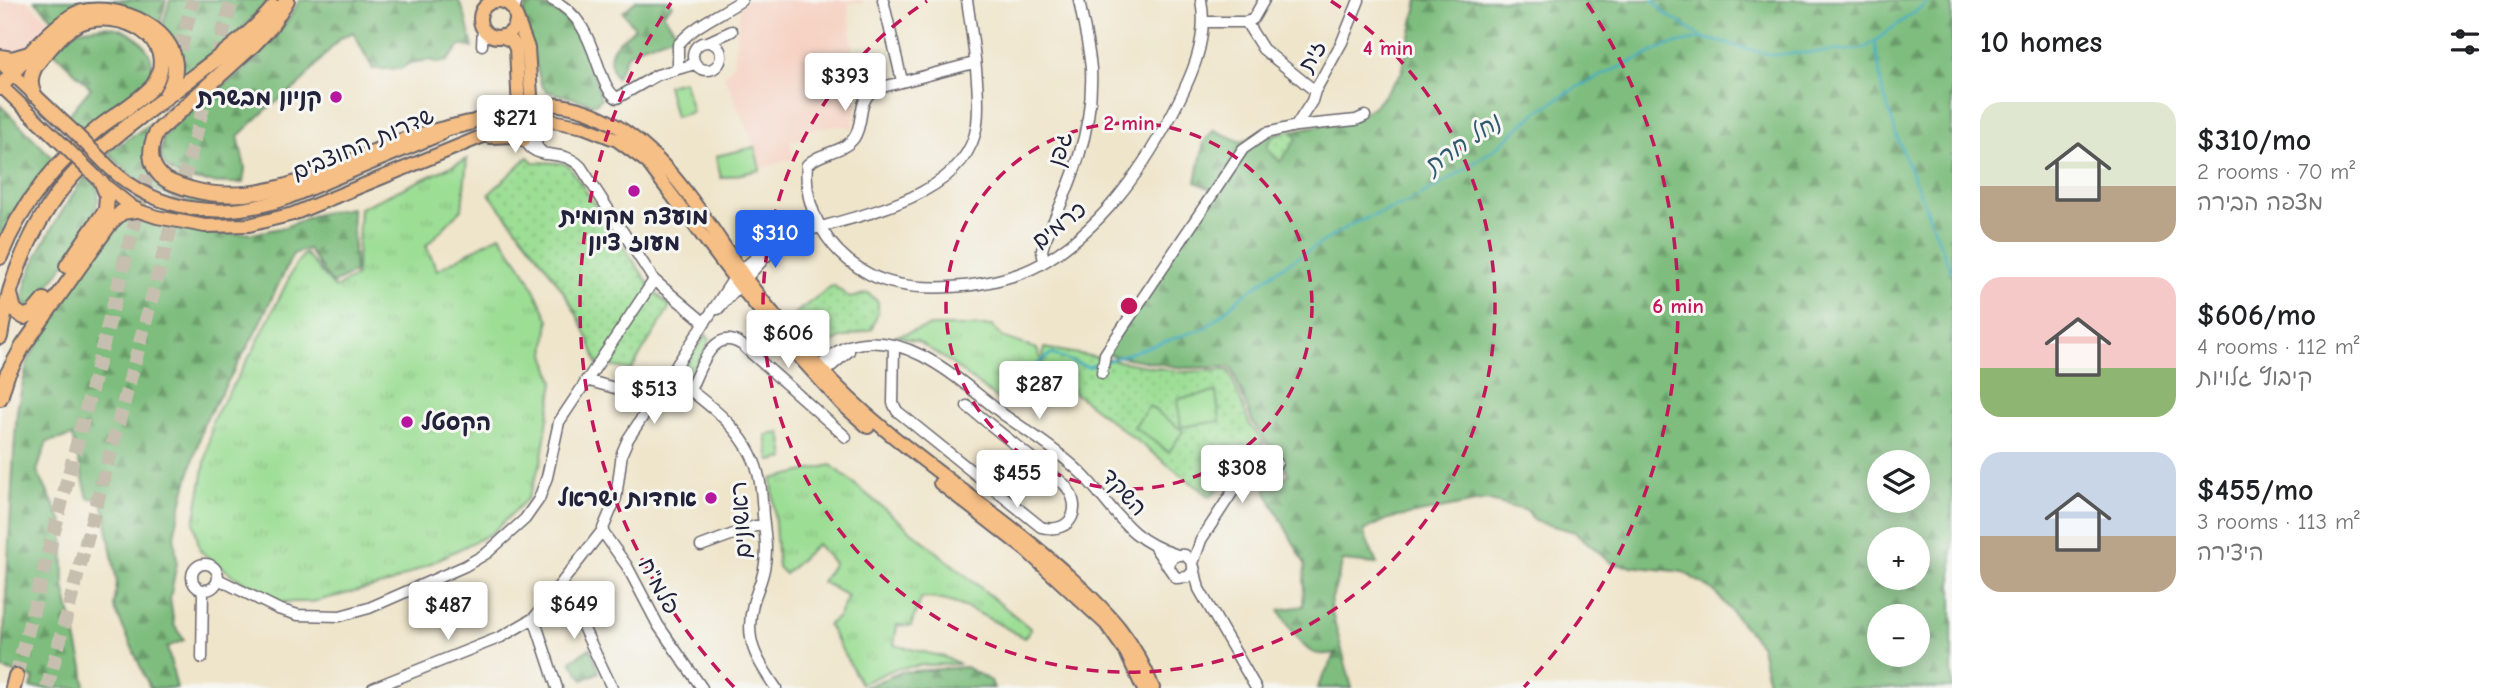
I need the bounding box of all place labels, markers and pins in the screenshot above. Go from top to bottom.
pin: $393 [804,54,886,113]
place label: קניון מבשרת [195,84,322,112]
marker: קניון מבשרת [328,89,344,105]
pin: $271 [474,96,556,155]
marker: מועצה מקומית מעוז ציון [626,183,642,199]
place label: מועצה מקומית מעוז ציון [558,203,708,256]
pin: $310 [734,210,816,270]
centre of rings [1117,294,1141,318]
pin: $606 [747,310,829,370]
pin: $287 [998,362,1080,421]
pin: $513 [613,366,695,426]
place label: הקסטל [421,409,491,437]
marker: הקסטל [399,414,415,430]
pin: $308 [1201,446,1283,505]
pin: $455 [976,450,1058,510]
place label: אחדות ישראל [558,485,697,512]
marker: אחדות ישראל [703,490,719,506]
pin: $487 [407,582,489,642]
pin: $649 [533,582,615,641]

